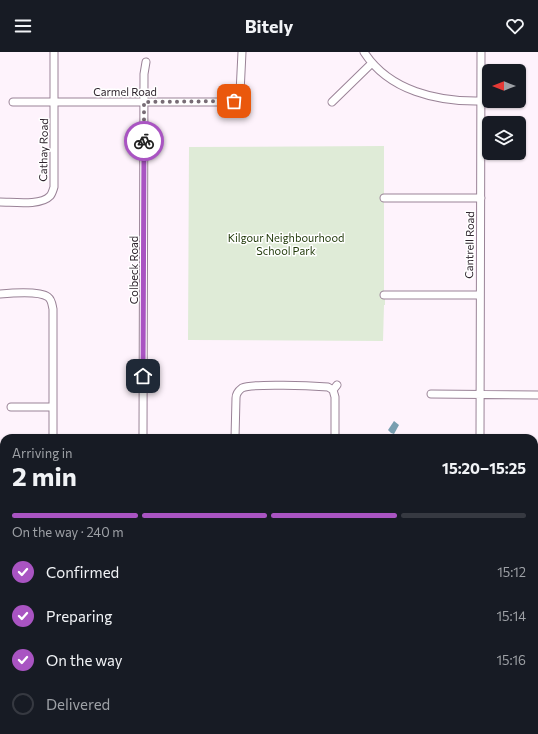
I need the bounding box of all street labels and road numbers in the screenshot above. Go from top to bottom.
street label: Carmel Road [93,85,157,98]
street label: Cathay Road [36,118,50,182]
street label: Cantrell Road [462,211,476,279]
street label: Colbeck Road [127,236,140,304]

